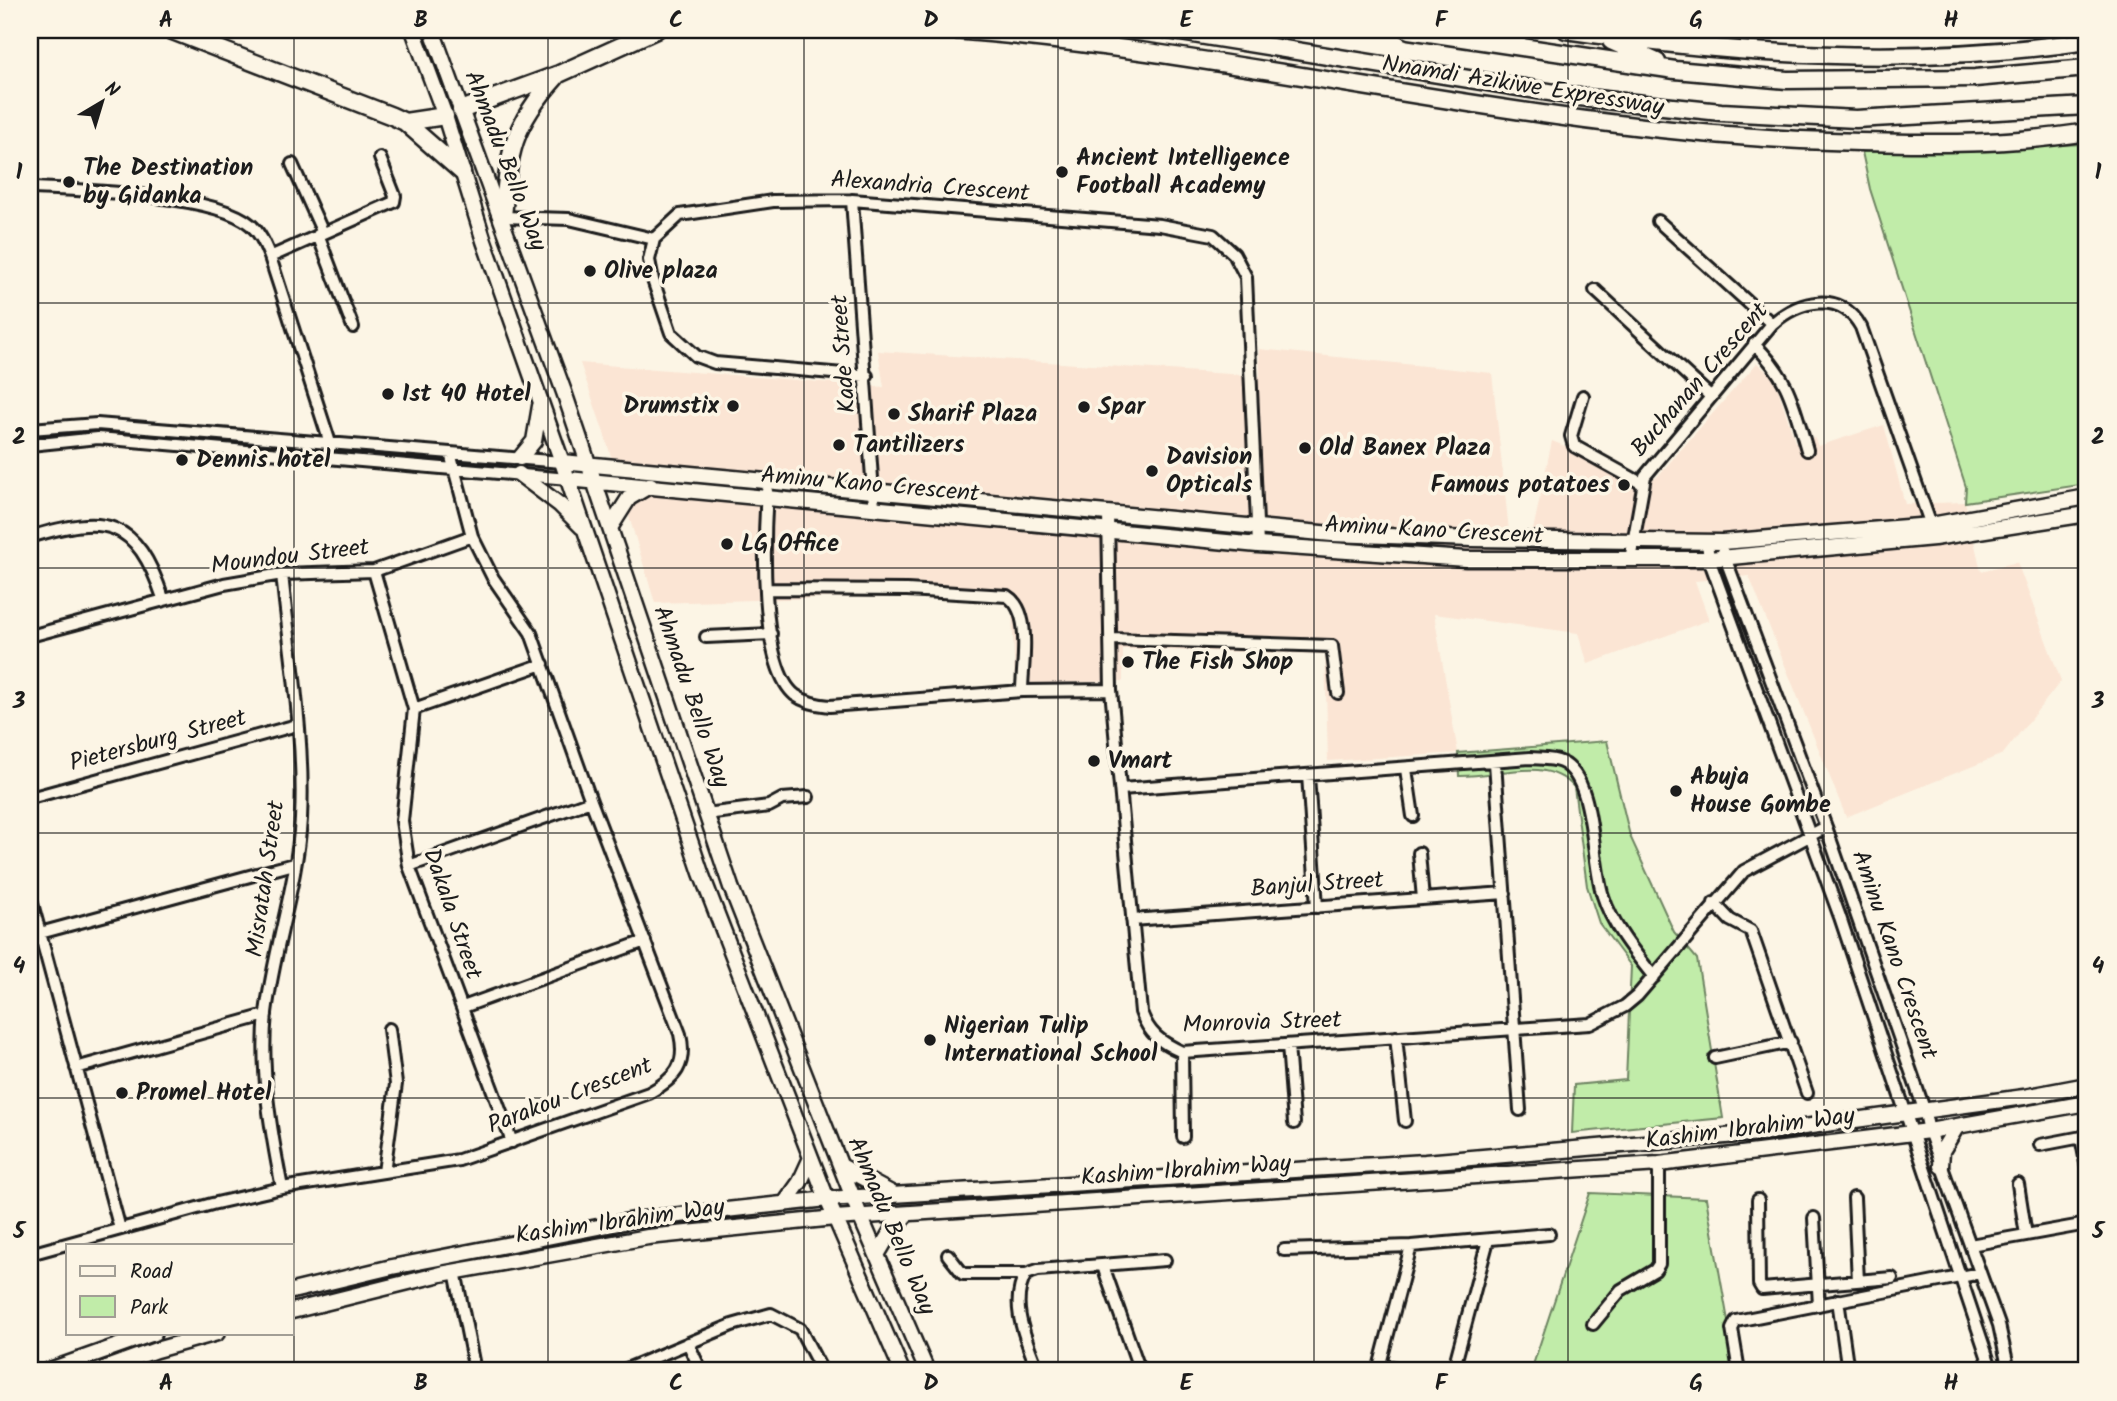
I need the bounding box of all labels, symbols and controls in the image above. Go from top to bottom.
text: A [159,3,173,39]
text: B [414,3,428,39]
text: C [669,3,683,39]
text: D [923,3,939,39]
text: E [1180,3,1194,39]
text: F [1435,3,1449,39]
text: G [1689,3,1703,39]
text: H [1944,3,1959,39]
street label: Nnamdi Azikiwe Expressway [1379,44,1667,128]
street label: Ahmadu Bello Way [453,65,558,258]
north arrow [66,66,136,136]
text: N [97,75,125,106]
place label: Ancient Intelligence Football Academy [1076,139,1290,206]
place label: The Destination by Gidanka [83,149,253,216]
text: 1 [16,155,23,191]
text: 1 [2095,155,2102,191]
street label: Alexandria Crescent [829,161,1031,213]
marker: Ancient Intelligence Football Academy [1054,164,1070,180]
marker: The Destination by Gidanka [61,174,77,190]
place label: Olive plaza [604,252,718,291]
marker: Olive plaza [582,263,598,279]
street label: Kade Street [820,293,868,415]
street label: Buchanan Crescent [1621,293,1779,466]
place label: 1st 40 Hotel [402,375,531,414]
marker: 1st 40 Hotel [380,386,396,402]
place label: Drumstix [623,387,720,426]
place label: Spar [1098,388,1146,427]
place label: Sharif Plaza [908,395,1037,434]
marker: Drumstix [725,398,741,414]
marker: Spar [1076,399,1092,415]
marker: Sharif Plaza [886,406,902,422]
text: 2 [12,420,26,456]
text: 2 [2091,420,2105,456]
place label: Tantilizers [853,426,964,465]
place label: Old Banex Plaza [1319,429,1491,468]
marker: Tantilizers [831,437,847,453]
place label: Davision Opticals [1166,438,1252,505]
marker: Old Banex Plaza [1297,440,1313,456]
place label: Dennis hotel [196,441,331,480]
marker: Dennis hotel [174,452,190,468]
street label: Aminu Kano Crescent [759,456,981,514]
marker: Davision Opticals [1144,463,1160,479]
place label: Famous potatoes [1430,466,1610,505]
marker: Famous potatoes [1616,477,1632,493]
street label: Aminu Kano Crescent [1324,506,1545,556]
place label: LG Office [741,525,839,564]
street label: Moundou Street [209,528,372,586]
marker: LG Office [719,536,735,552]
street label: Ahmadu Bello Way [642,601,741,794]
place label: The Fish Shop [1142,643,1293,682]
marker: The Fish Shop [1120,654,1136,670]
text: 3 [12,684,26,720]
text: 3 [2091,684,2105,720]
street label: Pietersburg Street [65,698,252,783]
place label: Vmart [1108,742,1173,781]
marker: Vmart [1086,753,1102,769]
place label: Abuja House Gombe [1690,758,1831,825]
marker: Abuja House Gombe [1668,783,1684,799]
street label: Misratah Street [236,797,296,960]
street label: Dakala Street [411,843,493,986]
street label: Aminu Kano Crescent [1840,845,1948,1066]
street label: Banjul Street [1249,861,1386,909]
text: 4 [13,949,26,985]
text: 4 [2092,949,2105,985]
street label: Monrovia Street [1182,1001,1343,1045]
place label: Nigerian Tulip International School [944,1007,1158,1074]
marker: Nigerian Tulip International School [922,1032,938,1048]
street label: Parakou Crescent [482,1046,659,1145]
place label: Promel Hotel [136,1074,272,1113]
marker: Promel Hotel [114,1085,130,1101]
street label: Kashim Ibrahim Way [1643,1097,1858,1161]
street label: Ahmadu Bello Way [836,1131,946,1322]
street label: Kashim Ibrahim Way [1079,1144,1293,1198]
street label: Kashim Ibrahim Way [513,1188,728,1256]
text: 5 [12,1214,27,1250]
text: 5 [2091,1214,2106,1250]
legend [66,1244,294,1334]
text: Road [130,1256,173,1289]
text: Park [130,1292,168,1325]
text: A [159,1366,173,1401]
text: B [414,1366,428,1401]
text: C [669,1366,683,1401]
text: D [923,1366,939,1401]
text: E [1180,1366,1194,1401]
text: F [1435,1366,1449,1401]
text: G [1689,1366,1703,1401]
text: H [1944,1366,1959,1401]

